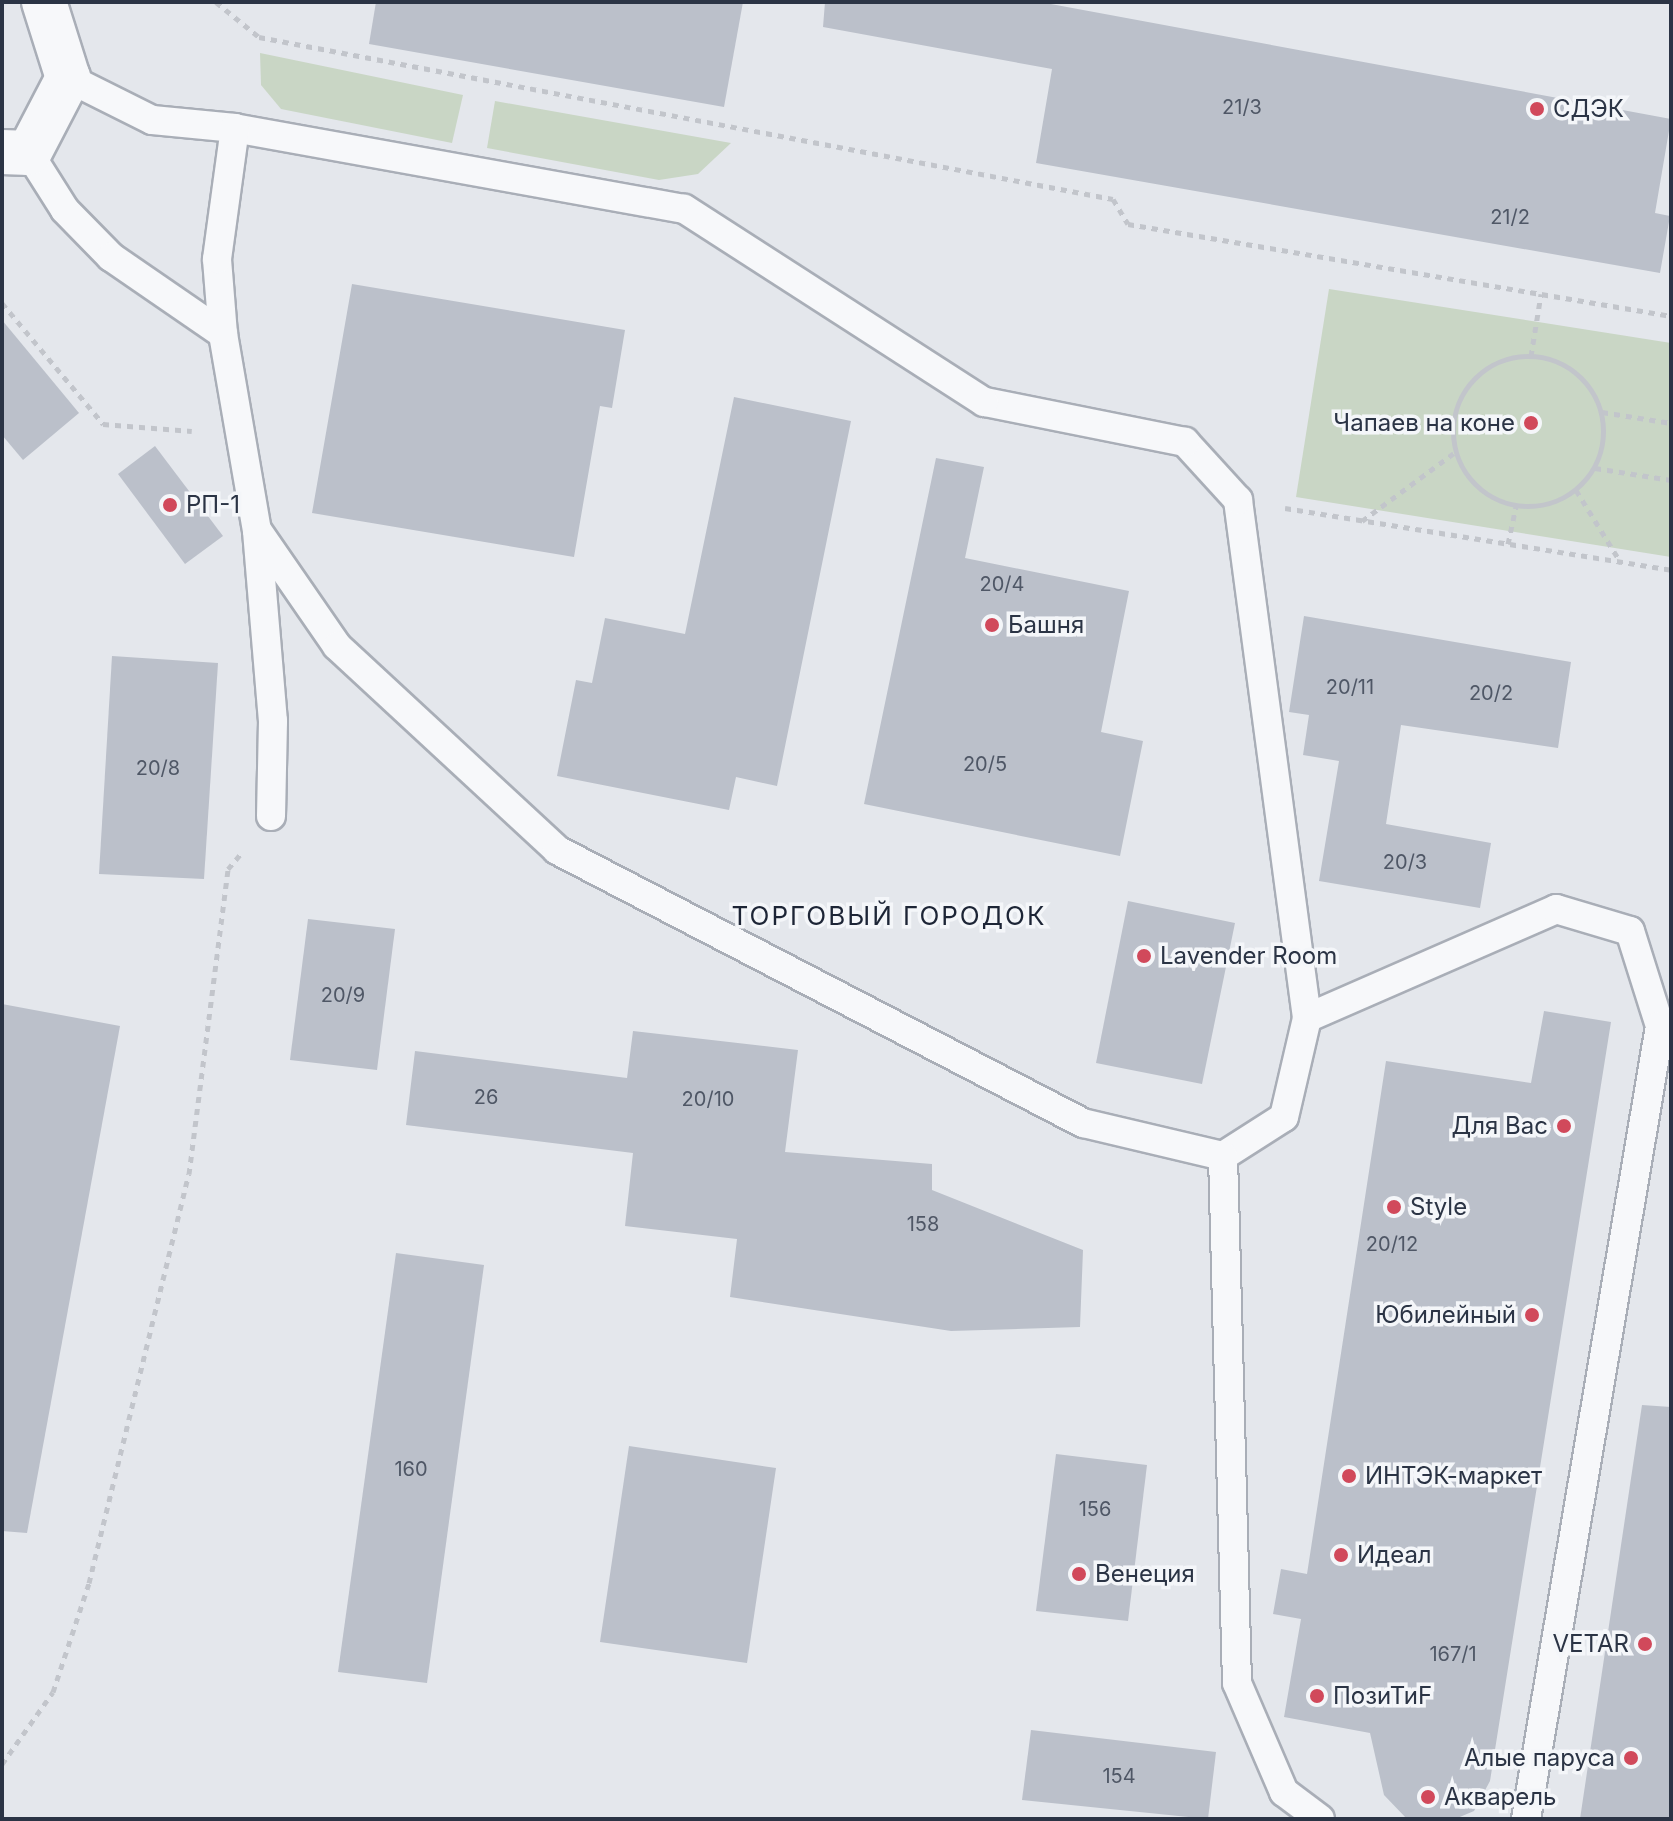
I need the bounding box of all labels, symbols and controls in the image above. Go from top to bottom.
house number: 21/3 [1222,95,1262,119]
place label: СДЭК [1553,95,1624,123]
marker: СДЭК [1528,100,1546,118]
house number: 21/2 [1490,205,1530,229]
place label: Чапаев на коне [1333,409,1515,437]
marker: Чапаев на коне [1522,414,1540,432]
place label: РП-1 [186,491,240,519]
marker: РП-1 [161,496,179,514]
house number: 20/4 [980,572,1024,596]
place label: Башня [1008,611,1084,639]
marker: Башня [983,616,1001,634]
house number: 20/11 [1326,675,1374,699]
house number: 20/2 [1469,681,1513,705]
house number: 20/5 [963,752,1007,776]
house number: 20/8 [136,756,180,780]
house number: 20/3 [1383,850,1427,874]
district label: ТОРГОВЫЙ ГОРОДОК [732,900,1046,932]
place label: Lavender Room [1160,942,1337,970]
marker: Lavender Room [1135,947,1153,965]
house number: 20/9 [321,983,365,1007]
house number: 26 [474,1085,498,1109]
house number: 20/10 [682,1087,734,1111]
place label: Для Вас [1452,1112,1548,1140]
marker: Для Вас [1555,1117,1573,1135]
place label: Style [1410,1193,1467,1221]
marker: Style [1385,1198,1403,1216]
house number: 158 [907,1212,939,1236]
house number: 20/12 [1366,1232,1418,1256]
place label: Юбилейный [1375,1301,1516,1329]
marker: Юбилейный [1523,1306,1541,1324]
house number: 160 [394,1457,428,1481]
place label: ИНТЭК-маркет [1365,1462,1542,1490]
marker: ИНТЭК-маркет [1340,1467,1358,1485]
house number: 156 [1079,1497,1111,1521]
place label: Идеал [1357,1541,1432,1569]
marker: Идеал [1332,1546,1350,1564]
place label: Венеция [1095,1560,1195,1588]
marker: Венеция [1070,1565,1088,1583]
place label: VETAR [1553,1630,1629,1658]
marker: VETAR [1636,1635,1654,1653]
house number: 167/1 [1429,1642,1477,1666]
place label: ПозиТиF [1333,1682,1432,1710]
marker: ПозиТиF [1308,1687,1326,1705]
place label: Алые паруса [1464,1744,1615,1772]
marker: Алые паруса [1622,1749,1640,1767]
house number: 154 [1102,1764,1136,1788]
place label: Акварель [1444,1783,1556,1811]
marker: Акварель [1419,1788,1437,1806]

